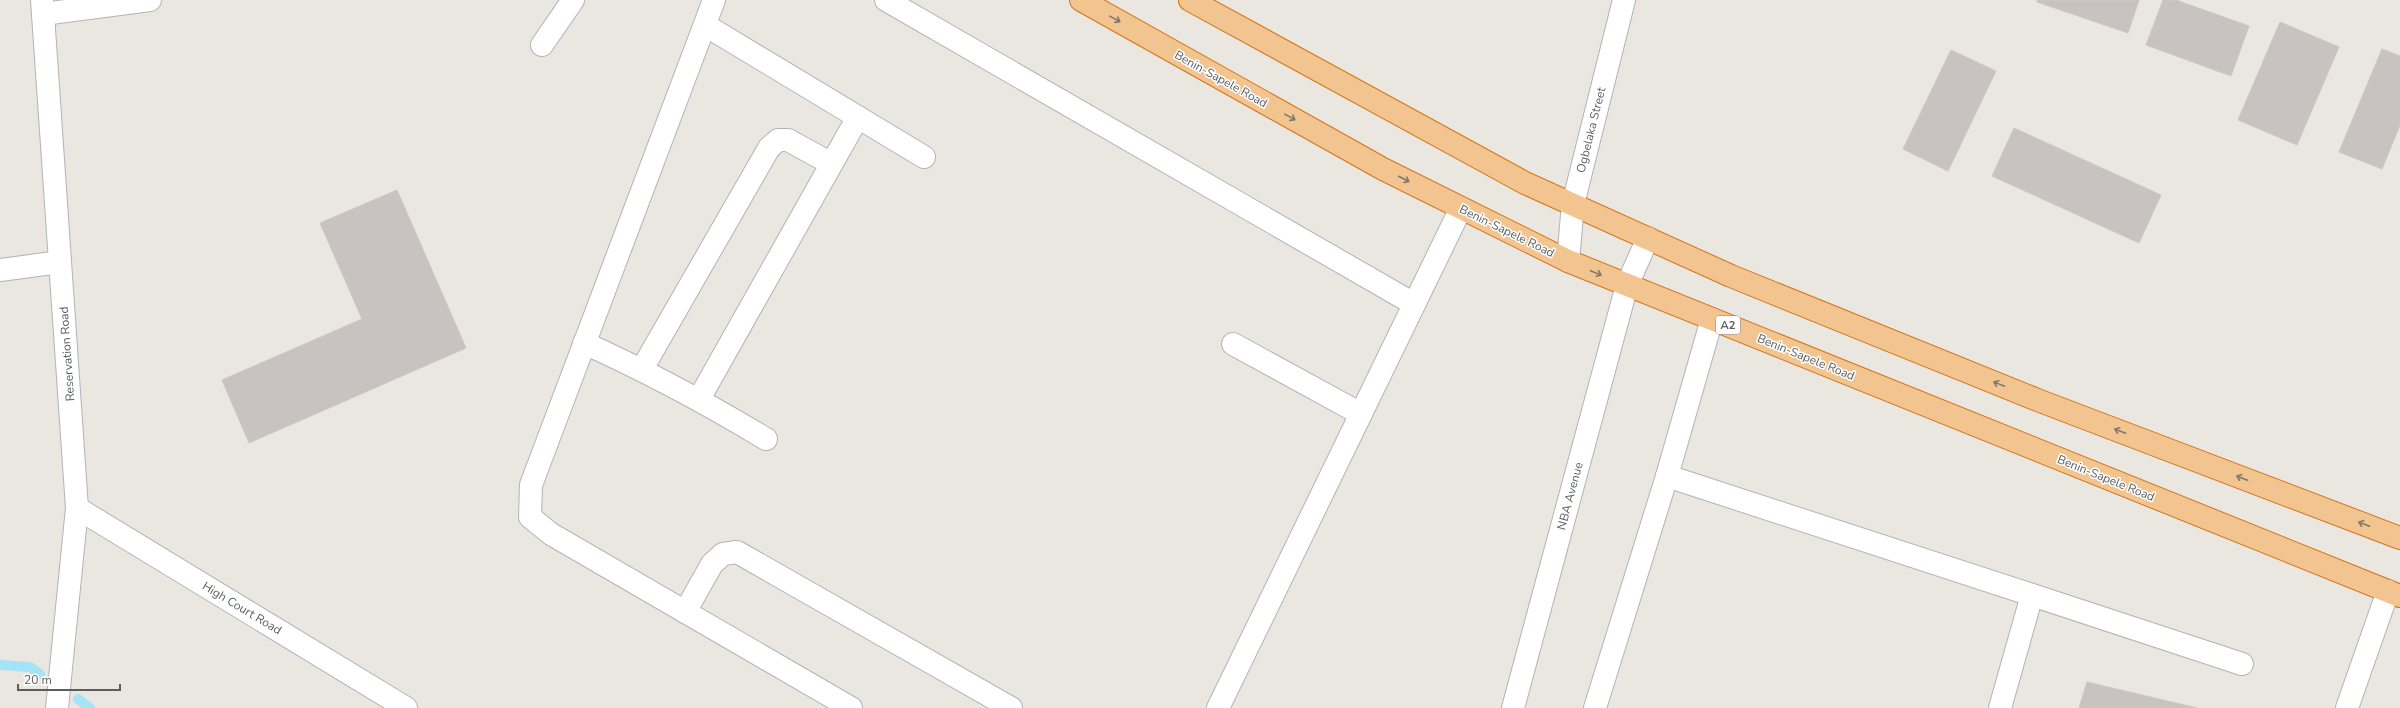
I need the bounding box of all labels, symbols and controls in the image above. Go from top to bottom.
one-way arrow [1109,16,1121,23]
street label: Benin-Sapele Road [1172,47,1270,111]
street label: Ogbelaka Street [1573,85,1610,174]
one-way arrow [1284,113,1296,121]
one-way arrow [1397,176,1409,184]
street label: Benin-Sapele Road [1457,201,1557,261]
one-way arrow [1590,269,1602,277]
street label: Reservation Road [56,306,78,402]
road number: A2 [1716,316,1740,334]
street label: Benin-Sapele Road [1755,330,1857,384]
one-way arrow [1994,380,2006,388]
one-way arrow [2115,427,2127,435]
street label: Benin-Sapele Road [2055,451,2157,505]
street label: NBA Avenue [1553,460,1587,532]
one-way arrow [2236,473,2248,481]
one-way arrow [2358,519,2370,527]
street label: High Court Road [199,578,285,638]
scale bar [18,666,120,692]
text: 20 m [24,672,52,688]

